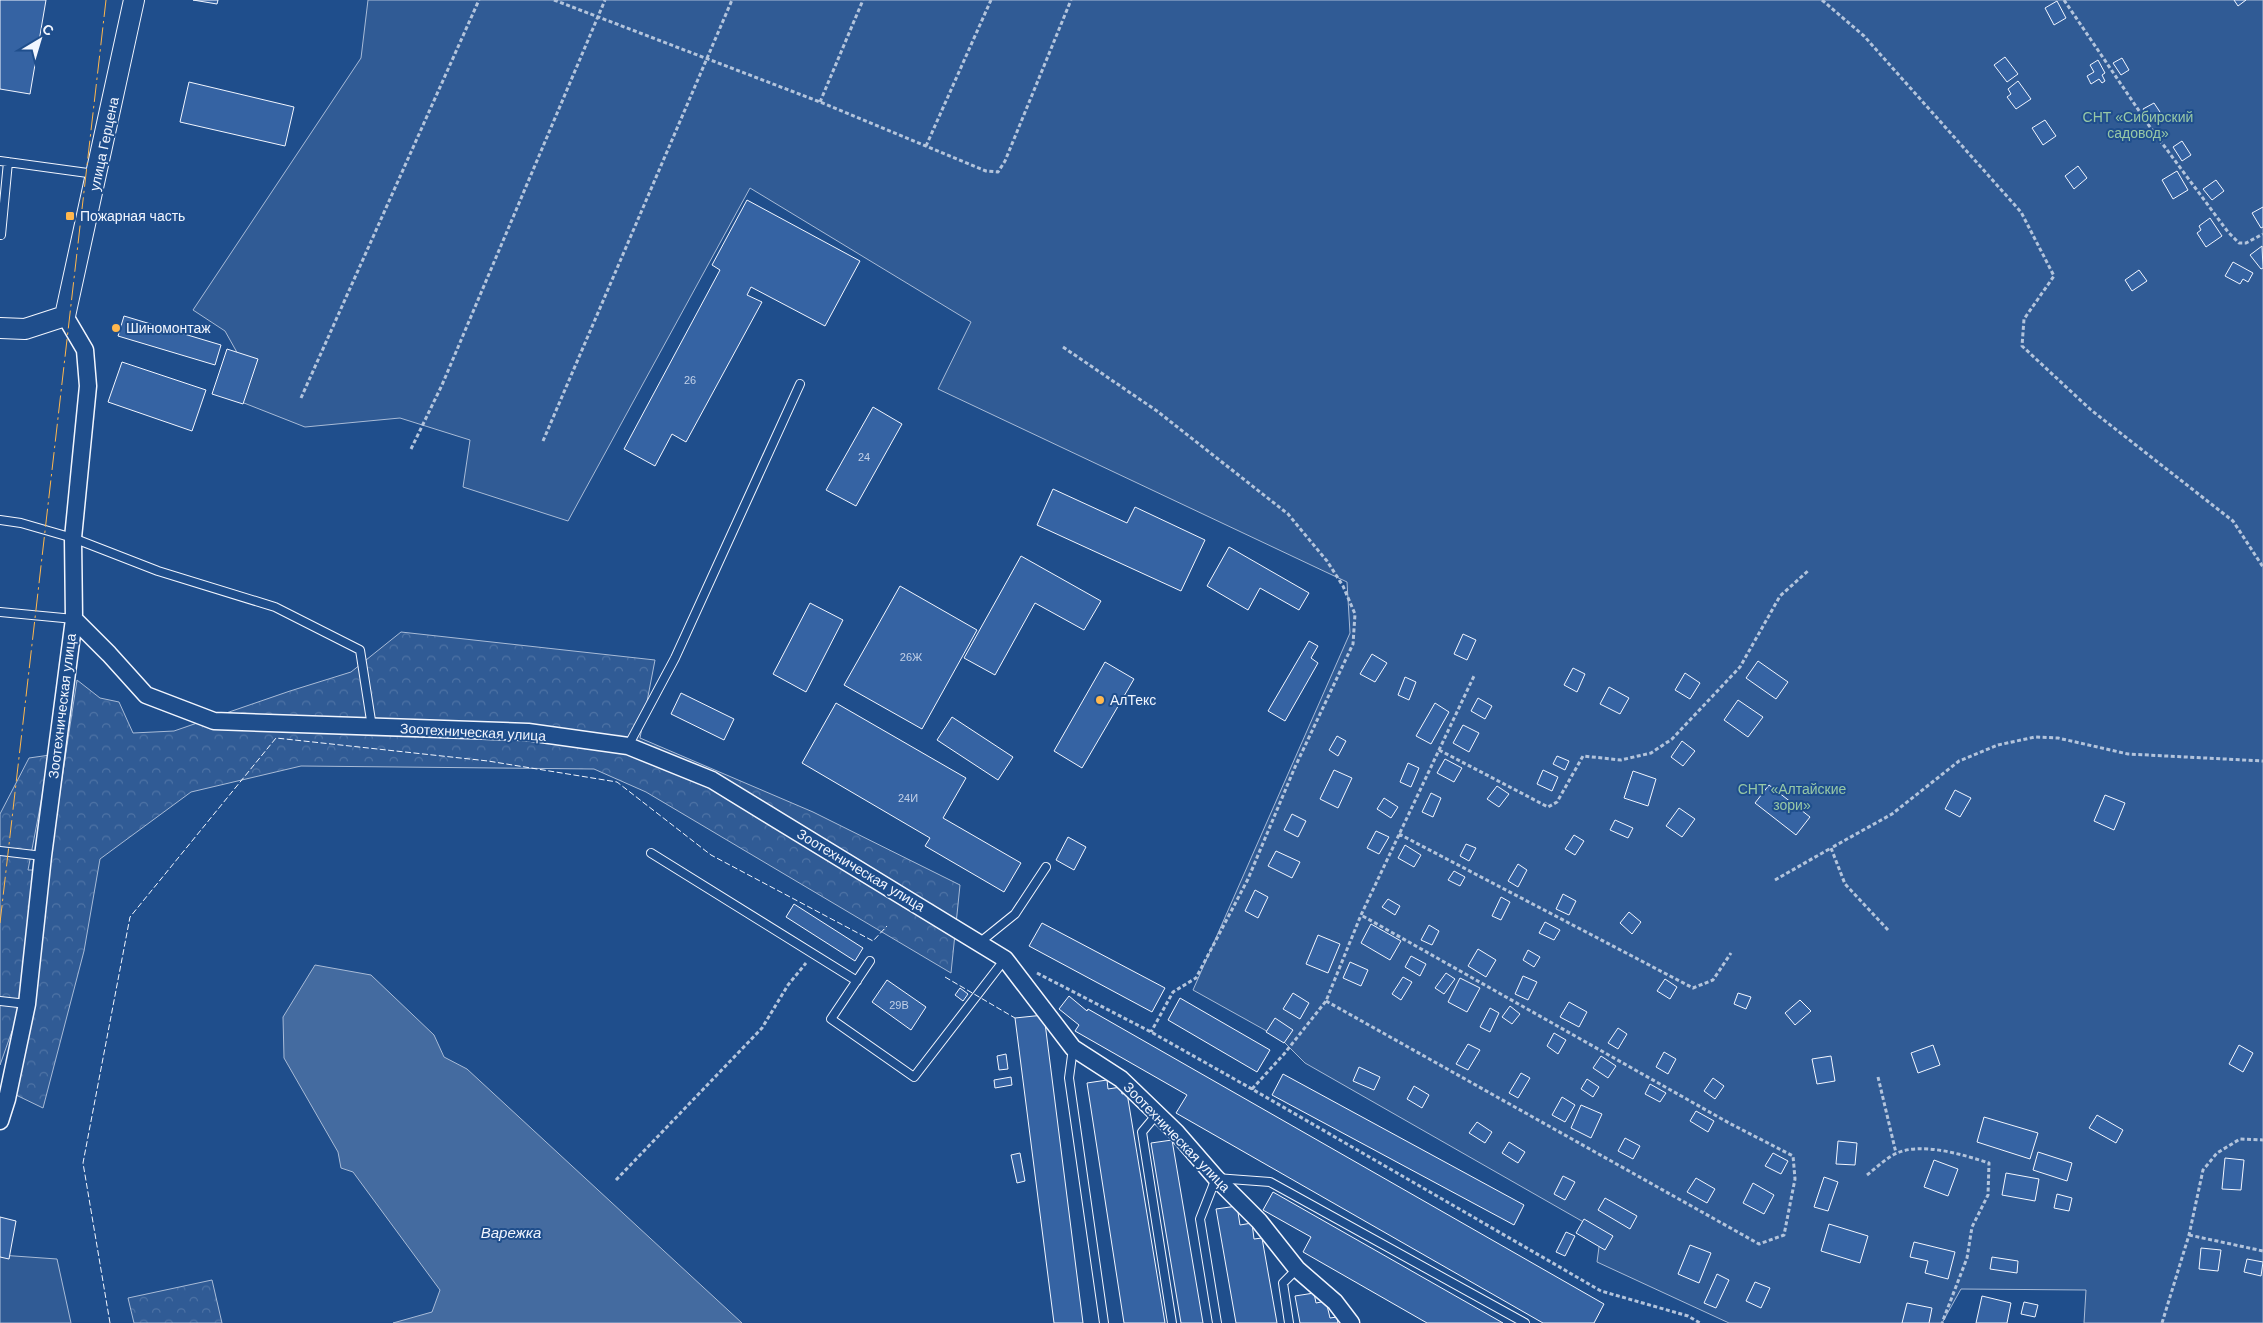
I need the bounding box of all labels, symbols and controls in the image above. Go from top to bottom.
north arrow [15,15,65,65]
text: С [39,20,57,39]
street label: улица Герцена [86,95,122,192]
park label: СНТ «Сибирский садовод» [2083,109,2193,141]
place label: Пожарная часть [80,208,185,224]
marker: Пожарная часть [64,210,76,222]
place label: Шиномонтаж [126,320,211,336]
marker: Шиномонтаж [110,322,122,334]
house number: 26 [684,374,696,386]
house number: 24 [858,451,870,463]
street label: Зоотехническая улица [45,632,79,780]
house number: 26Ж [900,651,922,663]
place label: АлТекс [1110,692,1156,708]
marker: АлТекс [1094,694,1106,706]
street label: Зоотехническая улица [400,720,547,744]
park label: СНТ «Алтайские зори» [1738,781,1846,813]
house number: 24И [898,792,918,804]
street label: Зоотехническая улица [794,825,928,915]
house number: 29В [889,999,909,1011]
street label: Зоотехническая улица [1120,1079,1234,1195]
water label: Варежка [481,1224,541,1241]

